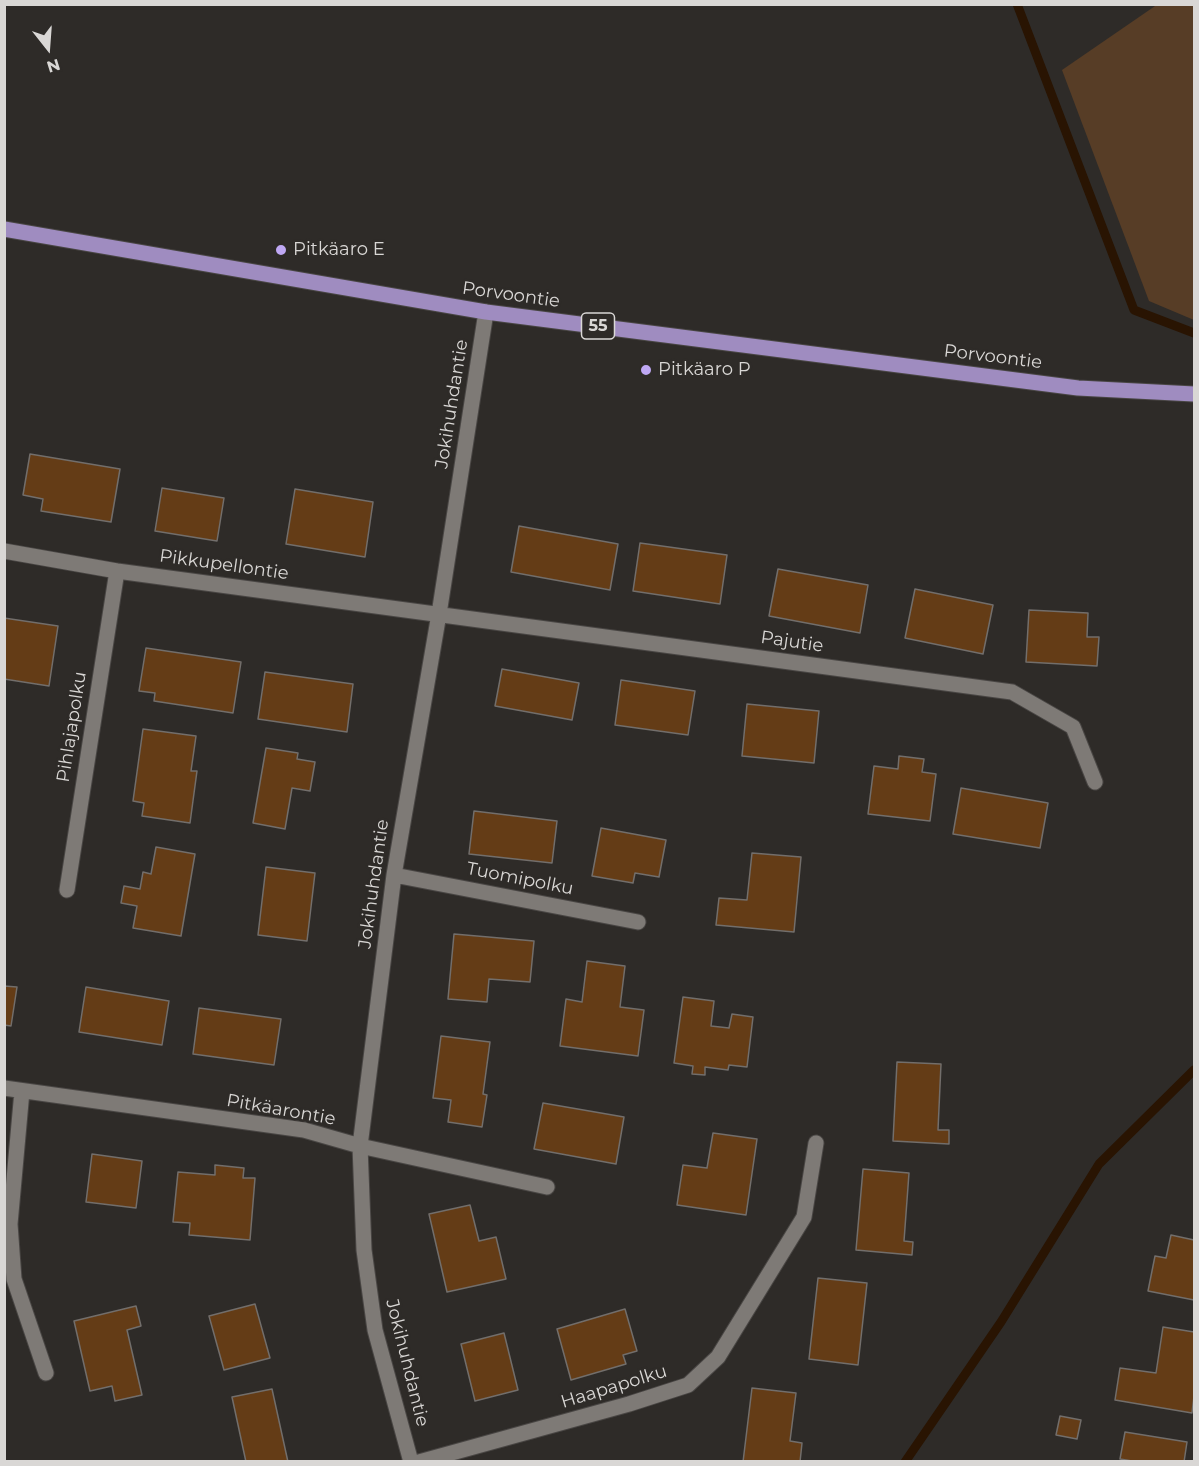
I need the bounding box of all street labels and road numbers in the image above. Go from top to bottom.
street label: Porvoontie [461,277,561,313]
road number: 55 [582,313,614,339]
street label: Jokihuhdantie [431,338,473,470]
street label: Porvoontie [943,340,1043,374]
street label: Pikkupellontie [158,545,290,585]
street label: Pajutie [759,627,825,657]
street label: Pihlajapolku [53,670,91,784]
street label: Jokihuhdantie [354,818,394,950]
street label: Tuomipolku [465,858,575,900]
street label: Pitkäarontie [225,1090,337,1130]
street label: Jokihuhdantie [381,1297,433,1429]
street label: Haapapolku [558,1361,670,1413]

